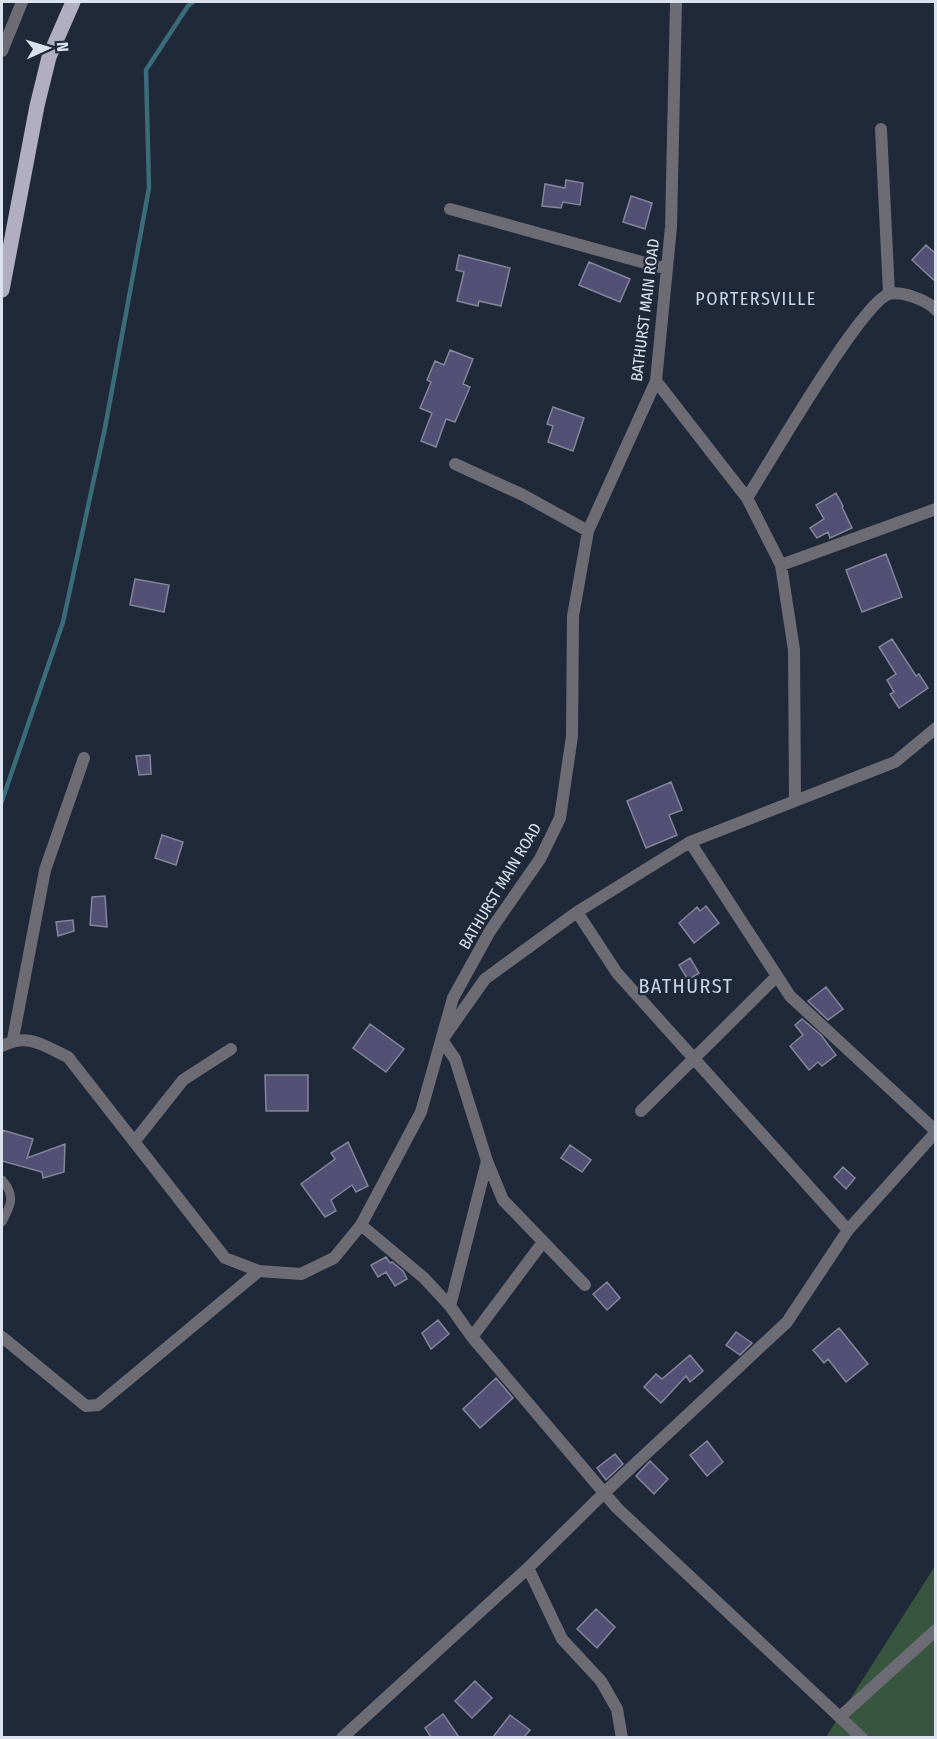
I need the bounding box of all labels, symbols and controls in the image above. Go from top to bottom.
north arrow [18,18,78,78]
text: N [53,42,72,52]
street label: BATHURST MAIN ROAD [627,237,663,383]
district label: PORTERSVILLE [695,288,817,310]
street label: BATHURST MAIN ROAD [455,819,545,953]
district label: BATHURST [639,974,734,998]

